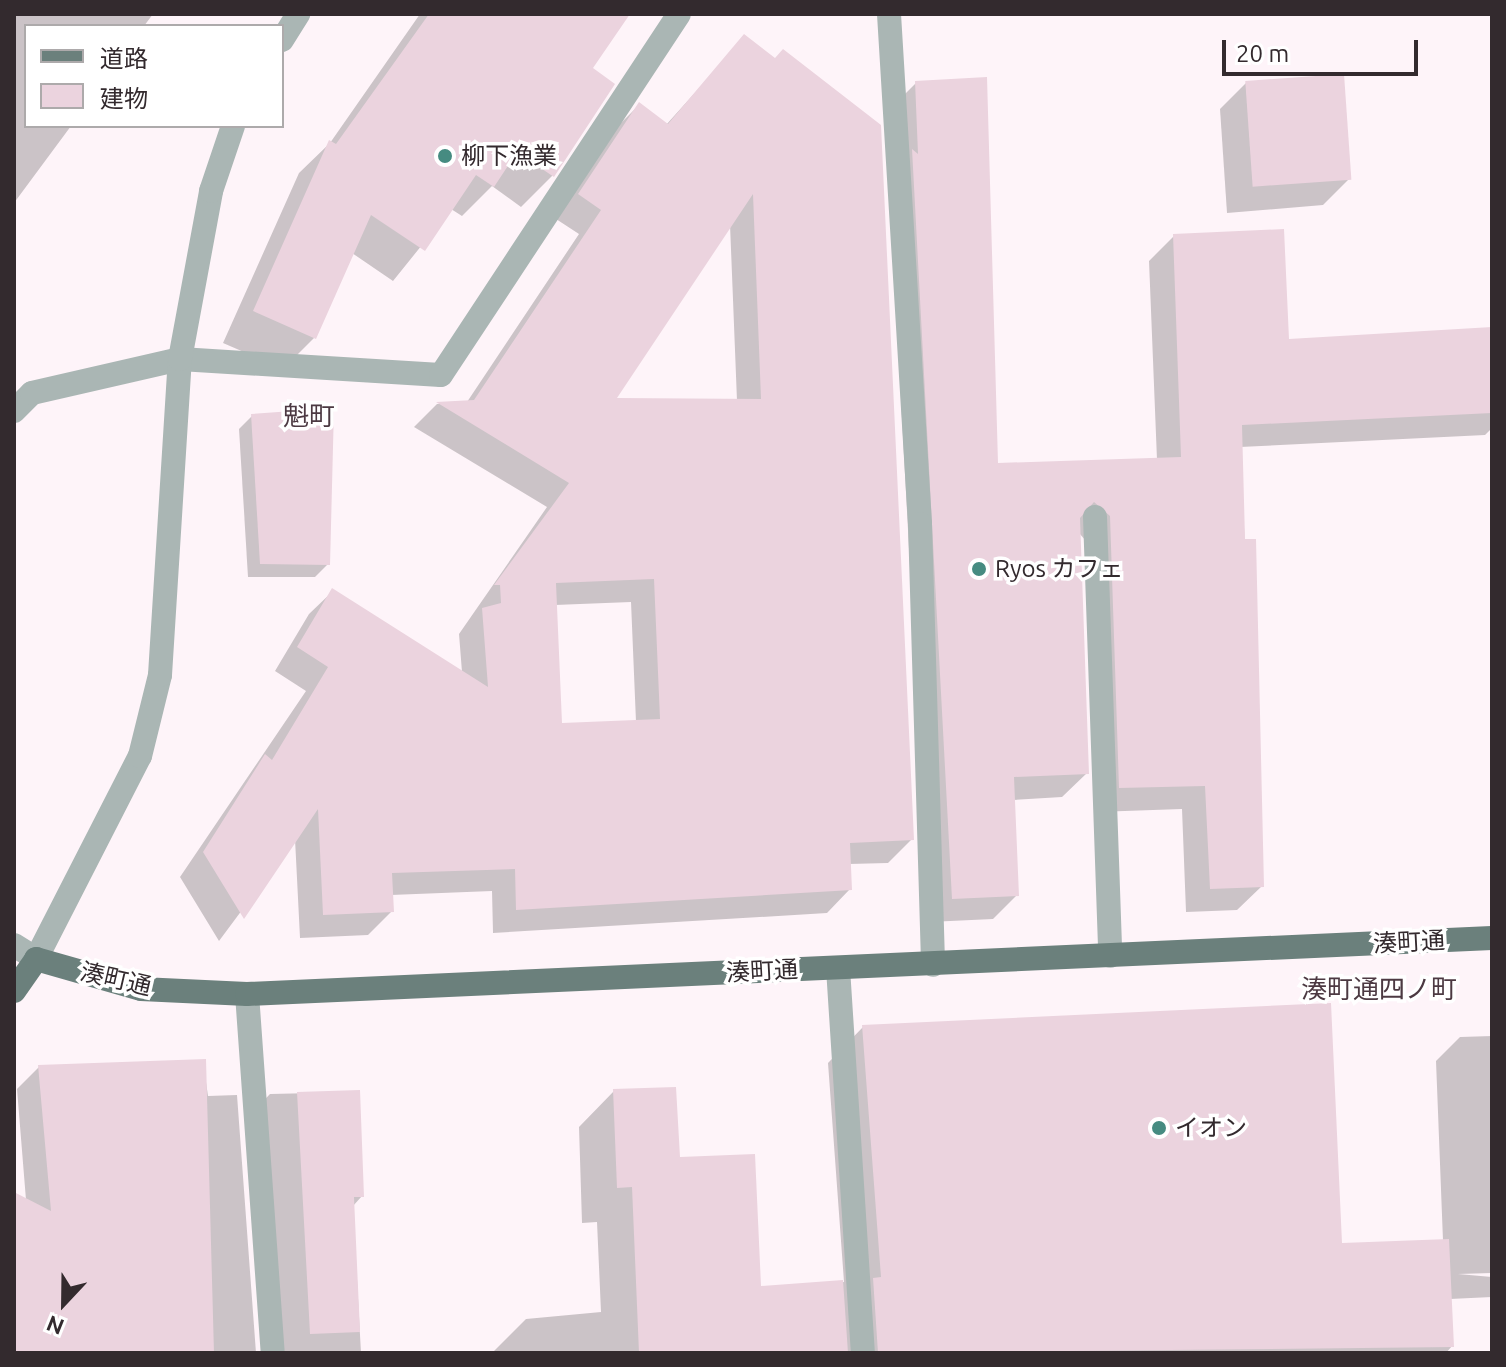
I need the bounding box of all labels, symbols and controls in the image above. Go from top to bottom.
legend [24,24,284,128]
scale bar [1226,24,1422,74]
text: 20 m [1236,40,1289,67]
text: 道路 [100,45,148,72]
text: 建物 [100,85,148,112]
place label: 柳下漁業 [461,142,557,170]
marker: 柳下漁業 [436,147,454,165]
district label: 魁町 [283,400,335,432]
place label: Ryos カフェ [995,555,1123,583]
marker: Ryos カフェ [970,560,988,578]
street label: 湊町通 [1372,926,1446,958]
street label: 湊町通 [725,955,799,987]
street label: 湊町通 [78,957,154,1001]
district label: 湊町通四ノ町 [1301,973,1457,1005]
place label: イオン [1175,1114,1247,1142]
marker: イオン [1150,1119,1168,1137]
north arrow [24,1263,104,1343]
text: N [43,1311,67,1340]

